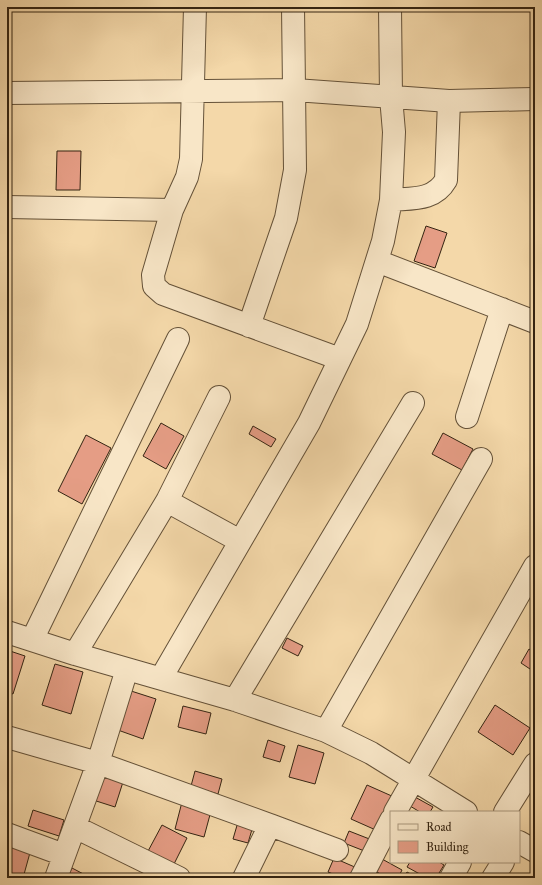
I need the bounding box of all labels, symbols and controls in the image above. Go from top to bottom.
legend [390,811,520,863]
text: Road [426,820,452,834]
text: Building [426,840,469,855]

